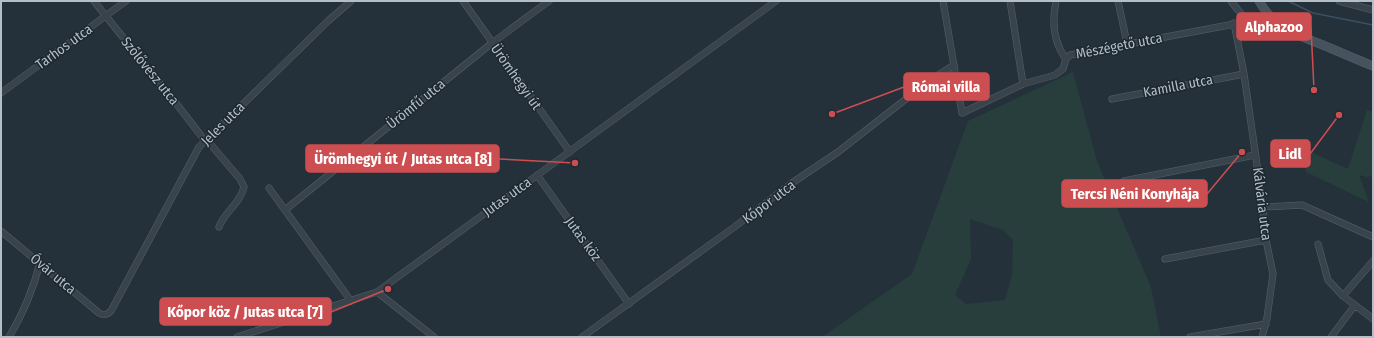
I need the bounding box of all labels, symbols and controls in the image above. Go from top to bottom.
callout: Alphazoo [1237,13,1311,40]
text: Alphazoo [1244,18,1303,36]
street label: Tarhos utca [32,21,96,73]
street label: Mészégető utca [1074,29,1164,63]
street label: Szőlővész utca [117,33,183,109]
street label: Ürömhegyi út [487,40,546,114]
street label: Kamilla utca [1142,71,1214,101]
callout: Római villa [904,73,989,100]
street label: Ürömfű utca [383,74,449,133]
text: Római villa [912,78,981,96]
street label: Jeles utca [198,98,249,149]
callout: Lidl [1271,140,1310,167]
callout: Ürömhegyi út / Jutas utca [8] [306,145,499,172]
text: Lidl [1278,145,1302,163]
text: Ürömhegyi út / Jutas utca [8] [314,150,492,168]
street label: Kálvária utca [1249,167,1275,242]
street label: Jutas utca [479,174,535,220]
street label: Kőpor utca [739,176,799,227]
callout: Tercsi Néni Konyhája [1062,180,1207,207]
text: Tercsi Néni Konyhája [1071,185,1200,203]
street label: Jutas köz [561,213,605,265]
street label: Óvár utca [27,249,80,298]
callout: Kőpor köz / Jutas utca [7] [160,298,331,325]
text: Kőpor köz / Jutas utca [7] [167,303,323,321]

